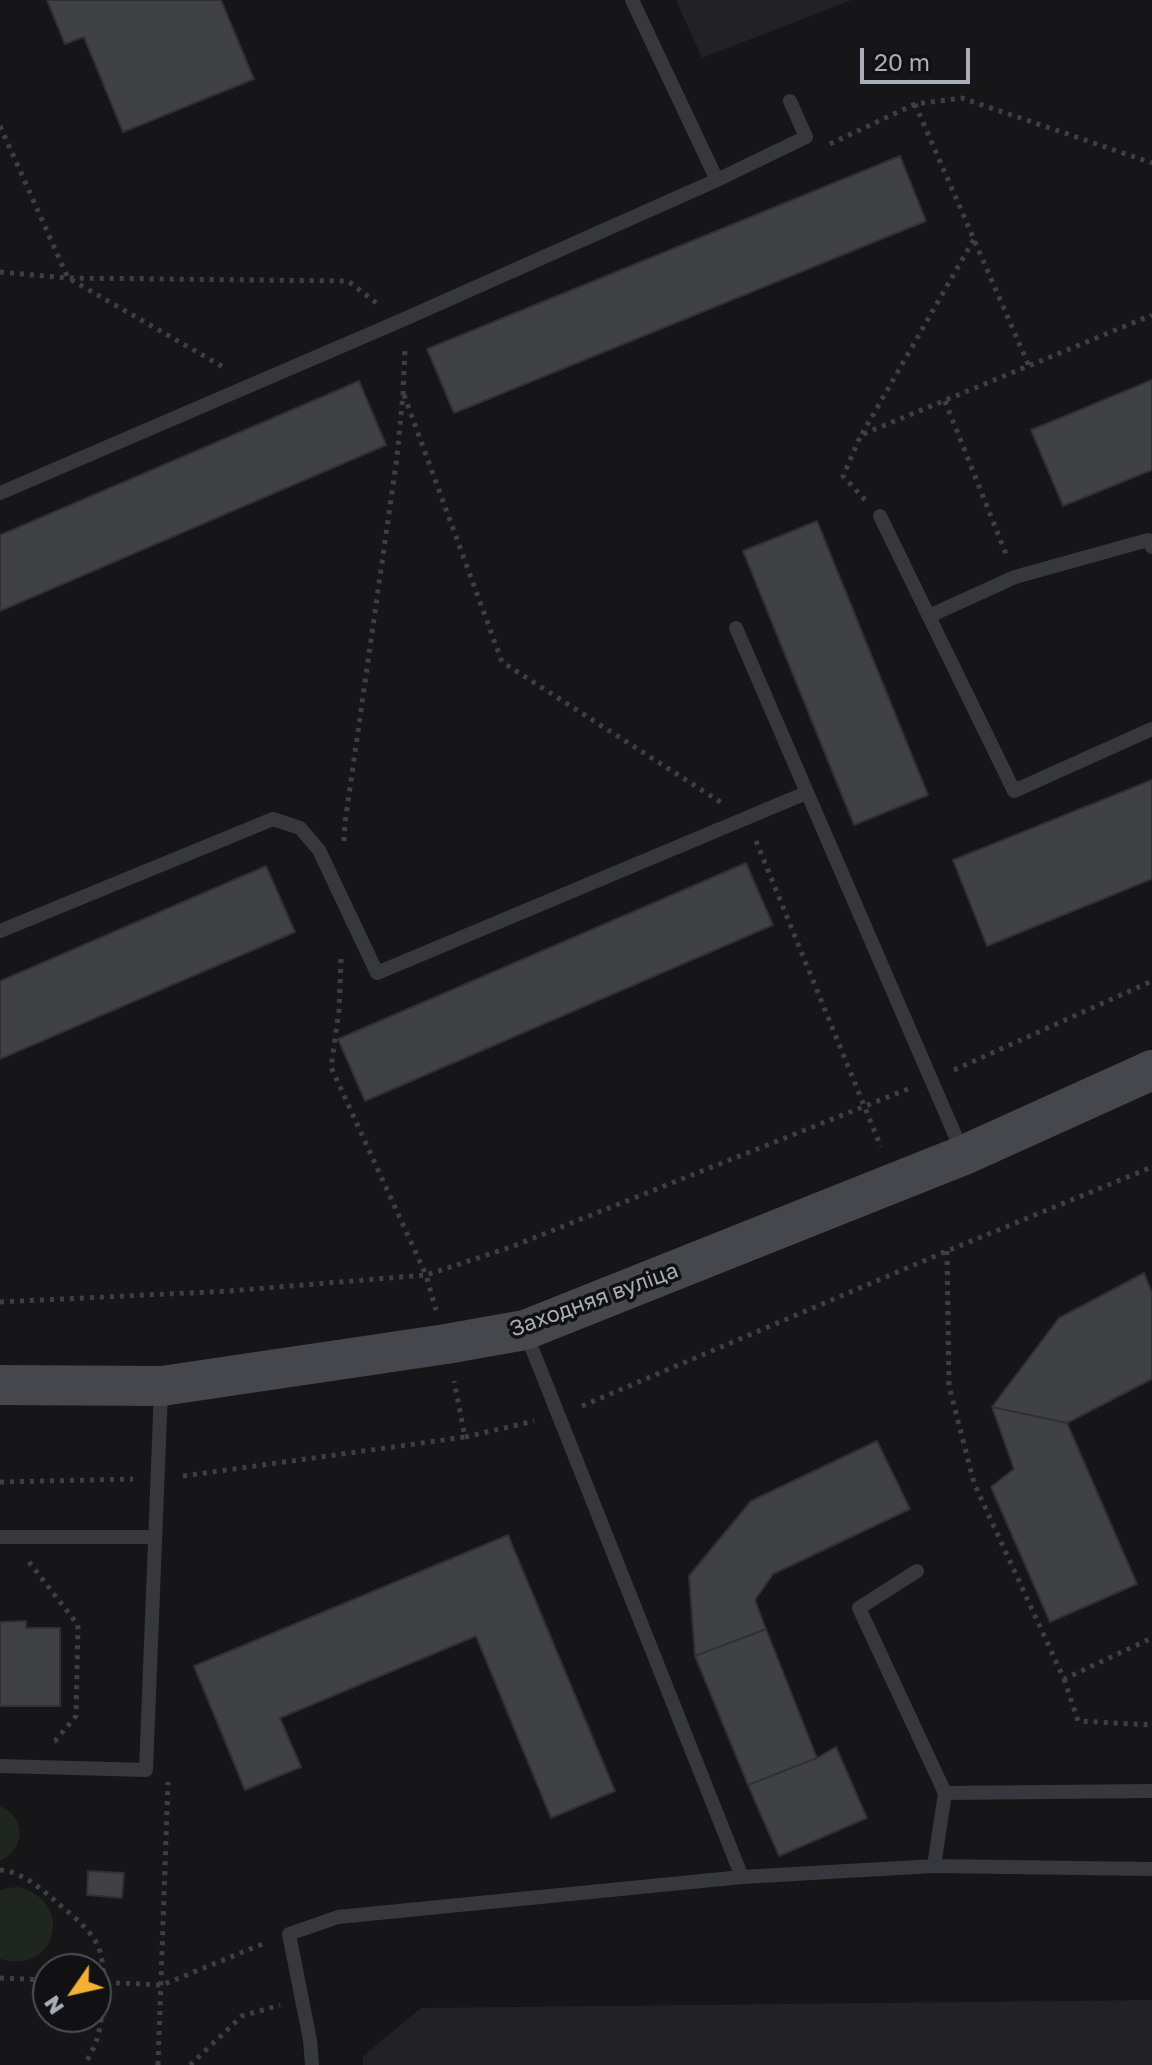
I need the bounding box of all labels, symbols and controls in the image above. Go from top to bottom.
scale bar [864,32,974,82]
text: 20 m [874,47,930,76]
street label: Заходняя вуліца [506,1257,682,1343]
north arrow [32,1953,112,2033]
text: N [37,1991,69,2020]

